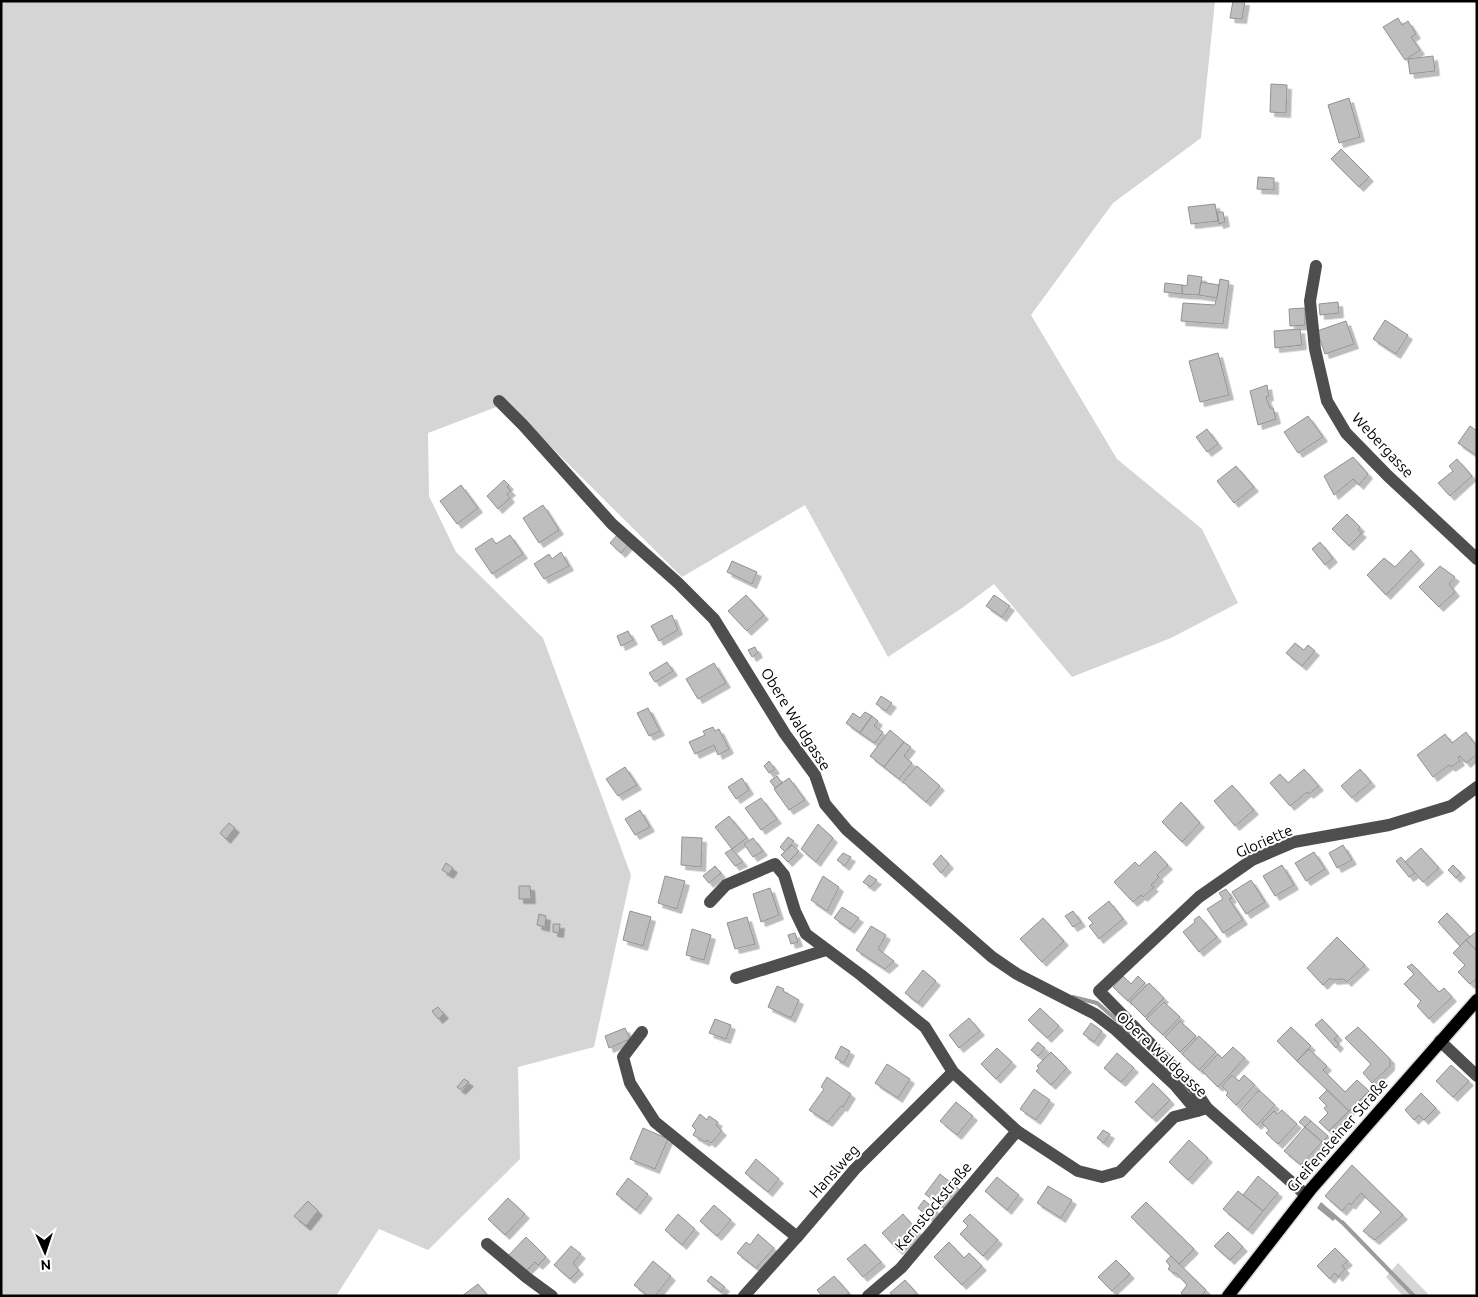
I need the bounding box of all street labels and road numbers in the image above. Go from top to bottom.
street label: Webergasse [1349,409,1417,481]
street label: Obere Waldgasse [758,665,834,773]
street label: Gloriette [1233,821,1295,861]
street label: Obere Waldgasse [1113,1008,1211,1100]
street label: Greifensteiner Straße [1283,1075,1391,1195]
street label: Hanslweg [806,1141,862,1201]
street label: Kernstockstraße [891,1158,975,1254]

